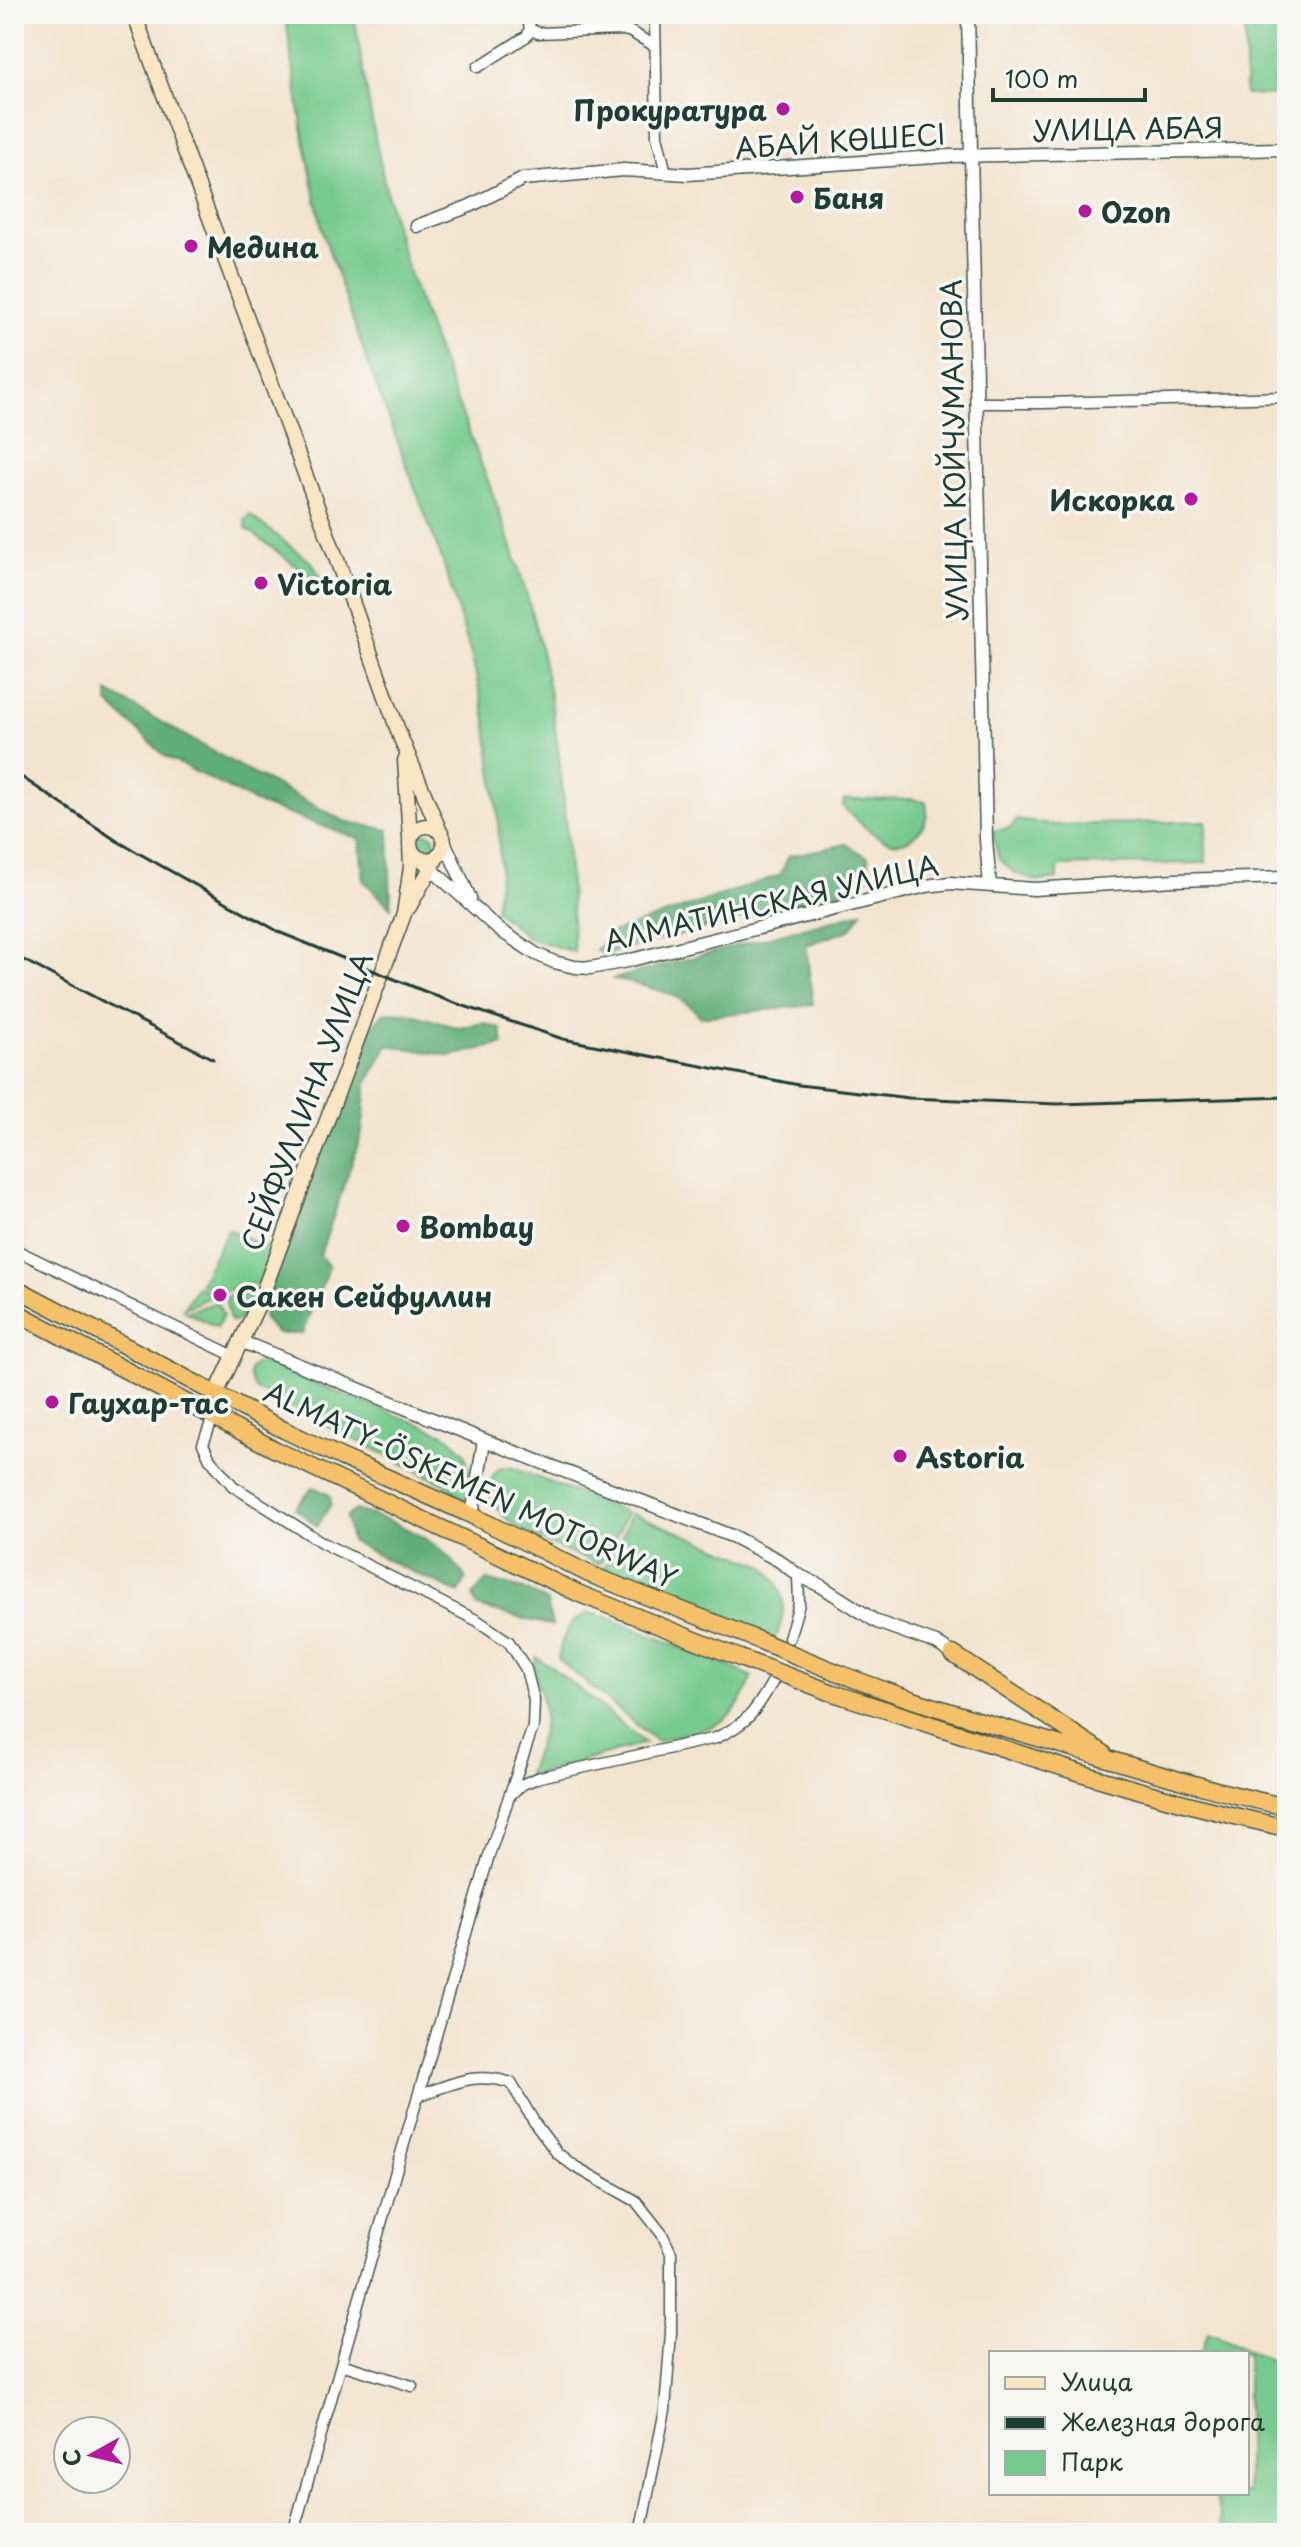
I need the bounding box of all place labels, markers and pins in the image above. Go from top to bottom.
place label: Прокуратура [574,88,767,131]
marker: Прокуратура [774,100,792,118]
place label: Баня [813,176,884,219]
marker: Баня [788,188,806,206]
place label: Ozon [1101,190,1171,233]
marker: Ozon [1076,202,1094,220]
place label: Медина [207,225,320,268]
marker: Медина [182,237,200,255]
place label: Искоркa [1050,478,1175,521]
marker: Искоркa [1182,490,1200,508]
place label: Victoria [277,562,393,605]
marker: Victoria [252,574,270,592]
place label: Bombay [419,1205,534,1248]
marker: Bombay [394,1217,412,1235]
place label: Сакен Сейфуллин [236,1274,492,1317]
marker: Сакен Сейфуллин [211,1286,229,1304]
place label: Гаухар-тас [68,1381,229,1424]
marker: Гаухар-тас [43,1393,61,1411]
place label: Astoria [916,1435,1025,1478]
marker: Astoria [891,1447,909,1465]

